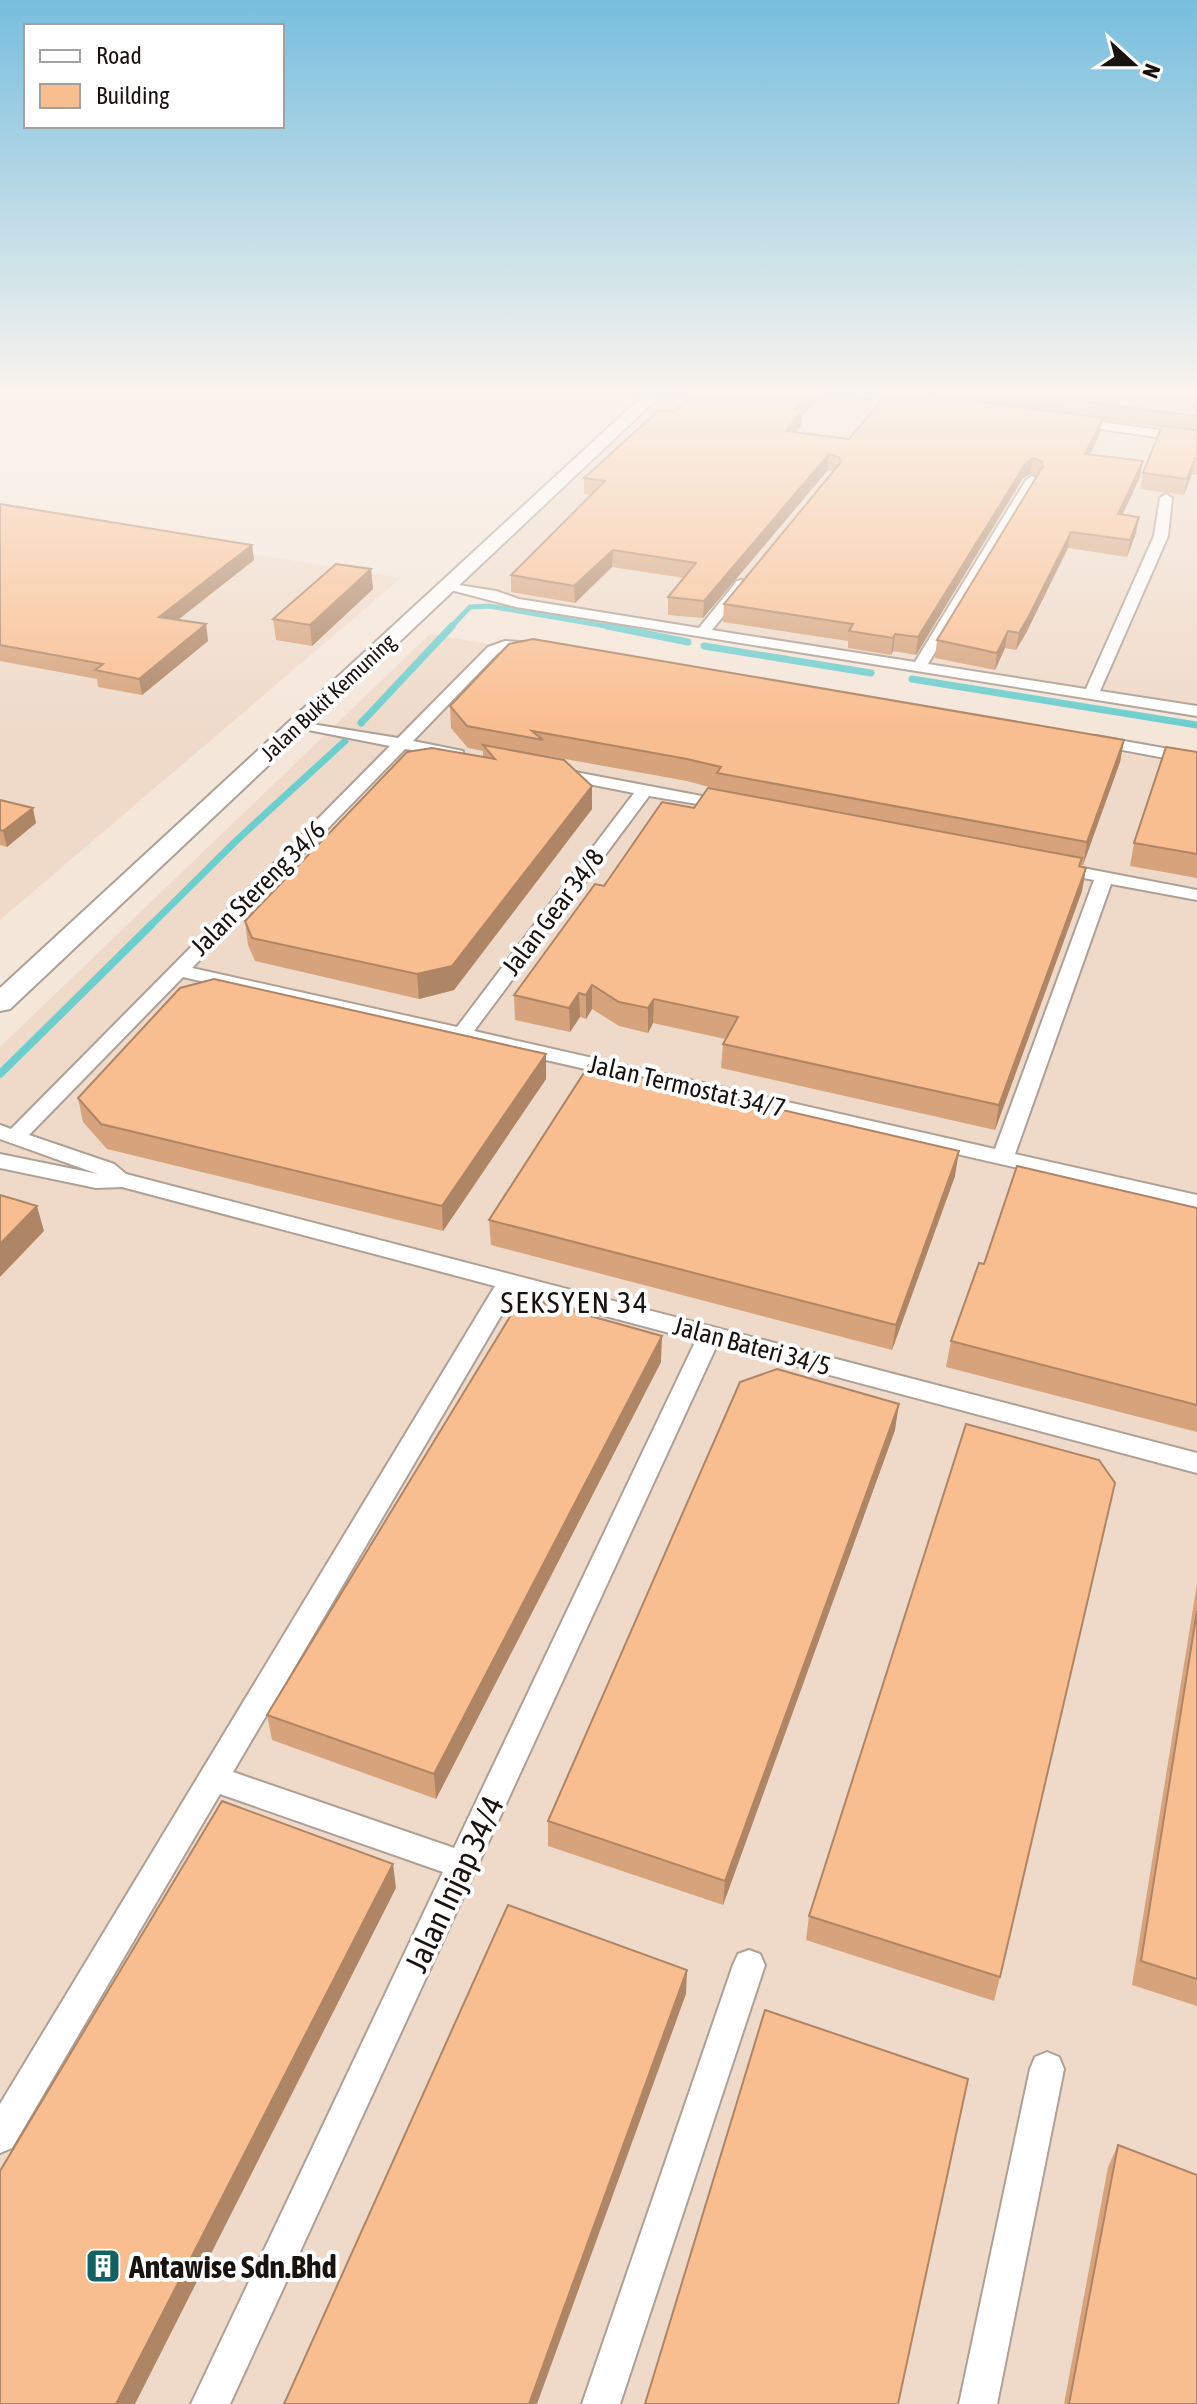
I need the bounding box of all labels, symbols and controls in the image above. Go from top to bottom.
legend [24,24,284,128]
north arrow [1093,24,1173,104]
text: Road [96,42,142,69]
text: N [1137,60,1166,82]
text: Building [96,82,170,109]
street label: Jalan Bukit Kemuning [255,628,401,766]
street label: Jalan Stereng 34/6 [185,815,331,961]
street label: Jalan Gear 34/8 [496,843,610,981]
street label: Jalan Termostat 34/7 [586,1049,788,1123]
district label: SEKSYEN 34 [501,1285,649,1319]
street label: Jalan Bateri 34/5 [670,1311,834,1381]
street label: Jalan Injap 34/4 [397,1790,511,1978]
building icon: Antawise Sdn.Bhd [84,2247,122,2285]
place label: Antawise Sdn.Bhd [128,2248,337,2285]

